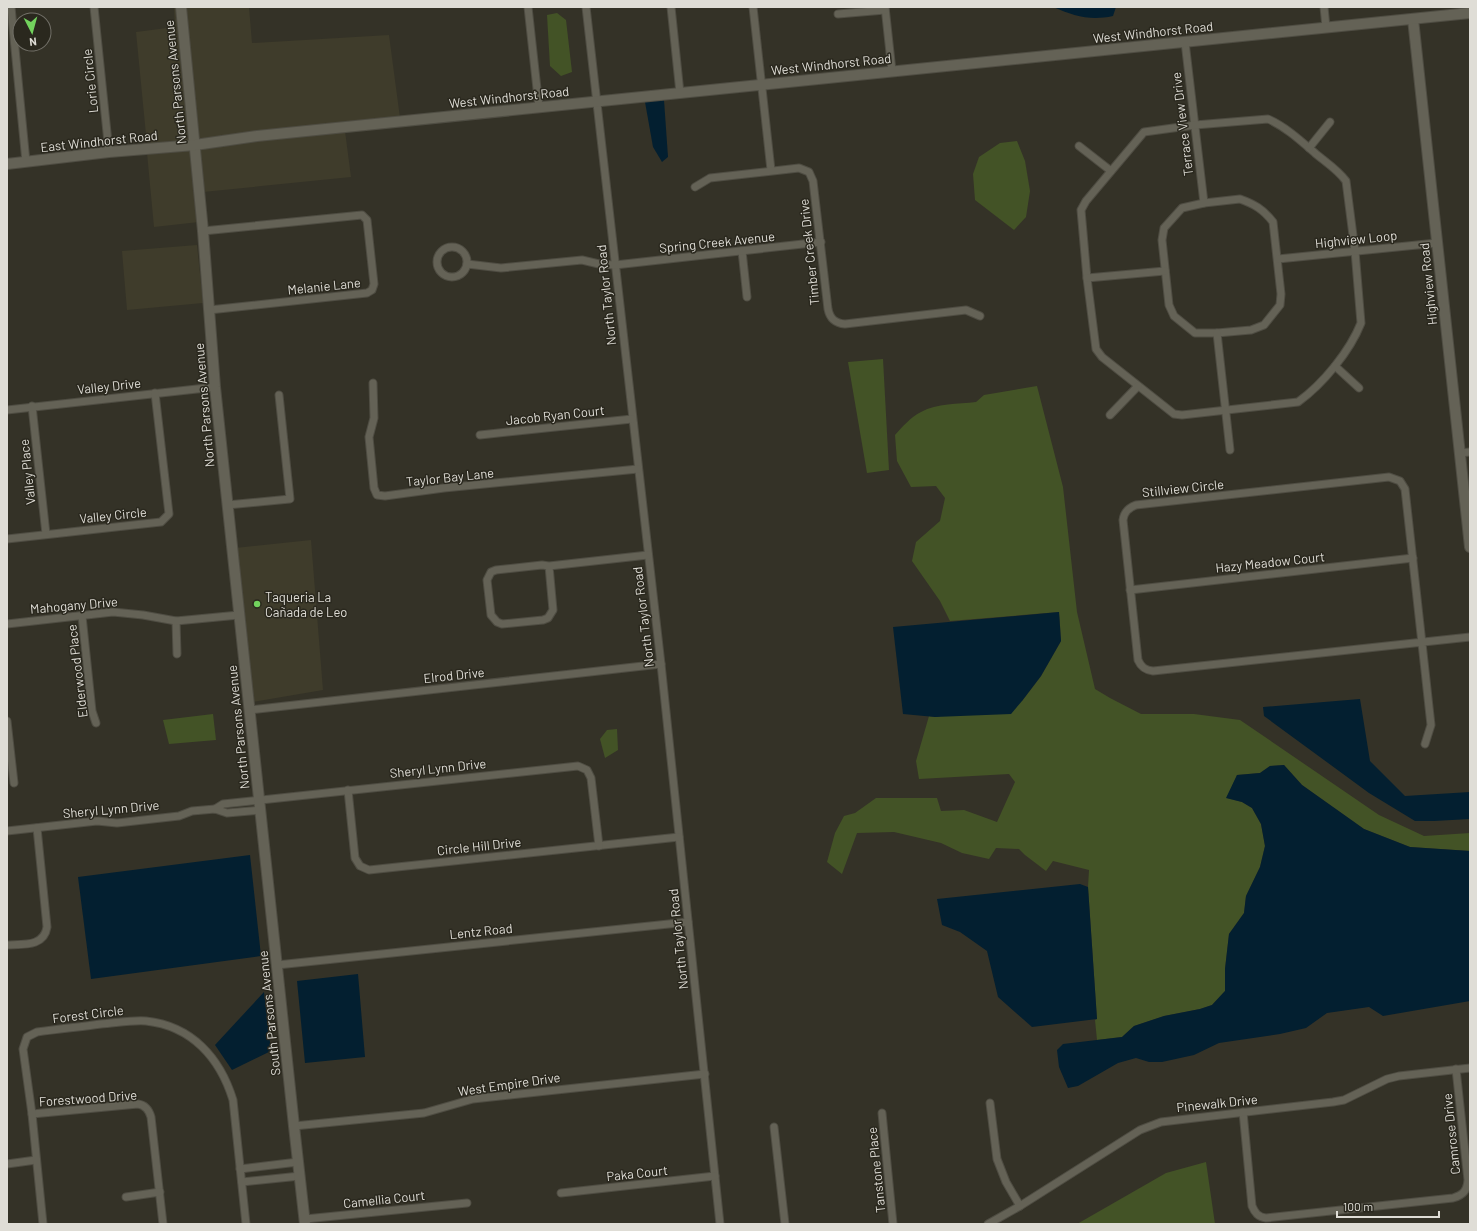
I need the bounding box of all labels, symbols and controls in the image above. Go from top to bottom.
north arrow [12,12,52,52]
street label: West Windhorst Road [1092,18,1214,46]
street label: North Parsons Avenue [161,19,189,145]
text: N [29,36,37,49]
street label: Lorie Circle [79,48,101,114]
street label: West Windhorst Road [770,50,892,78]
street label: Terrace View Drive [1168,71,1196,177]
street label: West Windhorst Road [448,83,570,111]
street label: East Windhorst Road [40,127,158,155]
street label: Timber Creek Drive [795,198,823,306]
street label: Highview Loop [1314,227,1398,251]
street label: Spring Creek Avenue [658,228,776,256]
street label: Highview Road [1416,242,1440,326]
street label: North Taylor Road [593,244,619,346]
street label: Melanie Lane [287,274,361,298]
street label: North Parsons Avenue [191,342,217,468]
street label: Valley Drive [76,375,142,397]
street label: Jacob Ryan Court [505,402,605,428]
street label: Valley Place [16,438,38,506]
street label: Taylor Bay Lane [405,464,495,490]
street label: Stillview Circle [1141,476,1225,500]
street label: Valley Circle [79,504,148,526]
street label: Hazy Meadow Court [1215,548,1325,576]
street label: North Taylor Road [629,566,657,668]
place label: Taqueria La Cañada de Leo [265,589,347,620]
street label: Mahogany Drive [29,593,119,617]
marker: Taqueria La Cañada de Leo [252,599,262,609]
street label: Elderwood Place [63,623,91,719]
street label: North Parsons Avenue [224,664,252,790]
street label: Elrod Drive [423,664,485,686]
street label: Sheryl Lynn Drive [389,755,487,781]
street label: Sheryl Lynn Drive [62,797,160,821]
street label: Circle Hill Drive [436,834,522,858]
street label: North Taylor Road [665,888,691,990]
street label: Lentz Road [449,920,513,942]
street label: South Parsons Avenue [254,950,284,1076]
street label: Forest Circle [52,1002,125,1026]
street label: West Empire Drive [457,1069,561,1099]
street label: Forestwood Drive [38,1087,138,1109]
street label: Pinewalk Drive [1176,1091,1259,1115]
street label: Camrose Drive [1439,1092,1463,1175]
street label: Tanstone Place [864,1126,888,1214]
street label: Paka Court [606,1162,668,1184]
street label: Camellia Court [342,1187,426,1211]
scale bar [1337,1193,1439,1219]
text: 100 m [1343,1199,1373,1213]

